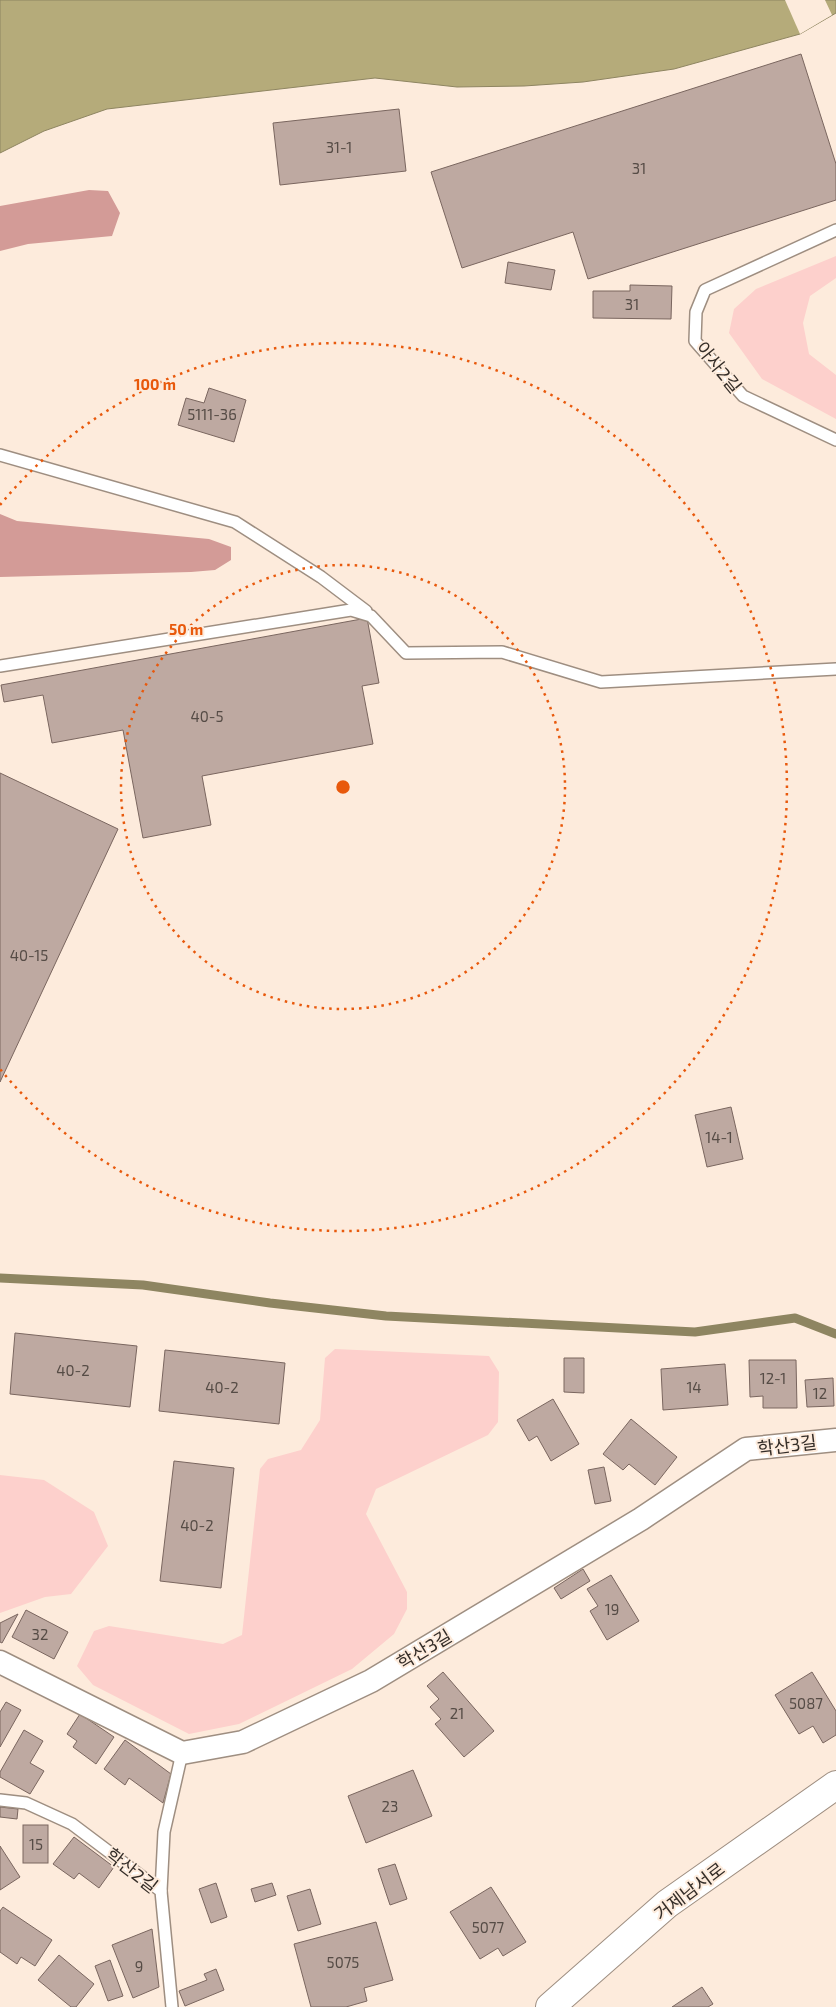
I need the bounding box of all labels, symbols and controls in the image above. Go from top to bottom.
house number: 31-1 [326,138,352,156]
house number: 31 [632,159,646,177]
house number: 31 [625,295,639,313]
street label: 아사2길 [692,337,746,397]
text: 100 m [134,375,176,393]
house number: 5111-36 [187,405,237,423]
text: 50 m [169,620,203,638]
house number: 40-5 [190,707,224,725]
centre of rings [334,778,352,796]
house number: 40-15 [10,946,48,964]
house number: 14-1 [705,1128,733,1146]
house number: 40-2 [56,1361,90,1379]
house number: 12-1 [760,1369,786,1387]
house number: 40-2 [205,1378,239,1396]
house number: 14 [686,1378,702,1396]
house number: 12 [813,1384,827,1402]
street label: 학산3길 [756,1430,818,1460]
house number: 40-2 [180,1516,214,1534]
house number: 19 [605,1600,619,1618]
street label: 학산3길 [393,1624,455,1674]
house number: 32 [32,1625,48,1643]
house number: 5087 [789,1694,823,1712]
house number: 21 [450,1704,464,1722]
house number: 23 [382,1797,398,1815]
house number: 15 [29,1835,43,1853]
street label: 학산2길 [102,1843,162,1897]
street label: 거제남서로 [649,1857,729,1925]
house number: 5077 [472,1918,505,1936]
house number: 5075 [327,1953,359,1971]
house number: 9 [135,1957,143,1975]

